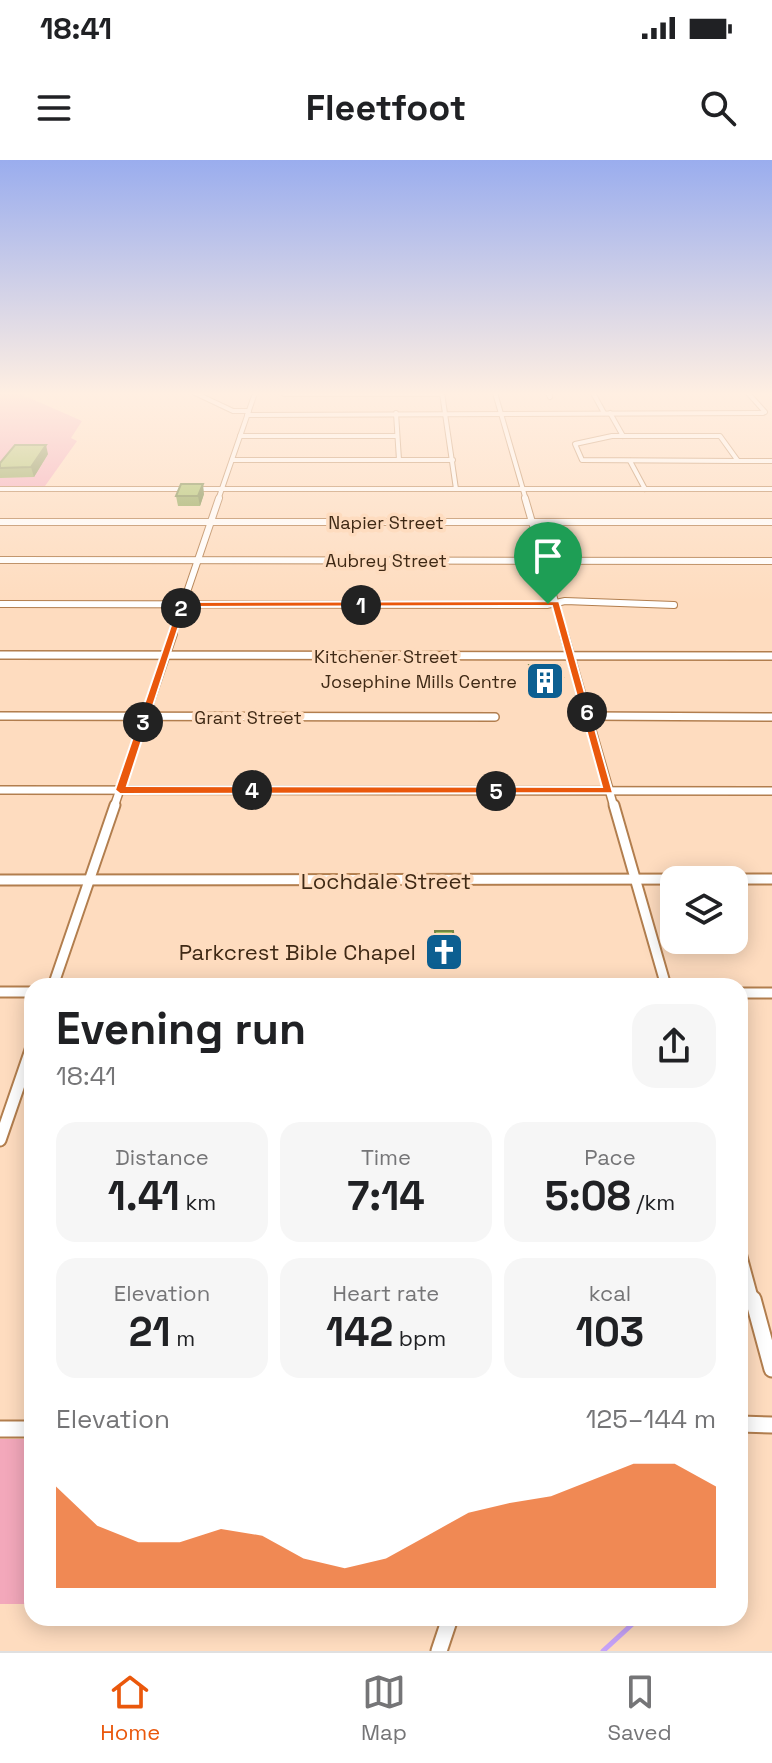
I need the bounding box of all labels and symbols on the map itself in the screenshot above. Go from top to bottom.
street label: Napier Street [328,511,444,534]
pin [514,522,582,604]
street label: Aubrey Street [325,549,447,572]
pin: 1 [341,585,381,625]
pin: 2 [161,588,201,628]
street label: Kitchener Street [314,645,458,668]
building icon: Josephine Mills Centre [524,660,566,702]
place label: Josephine Mills Centre [321,670,517,693]
pin: 6 [567,692,607,732]
pin: 3 [123,702,163,742]
street label: Grant Street [194,706,302,729]
pin: 4 [232,770,272,810]
pin: 5 [476,771,516,811]
street label: Lochdale Street [301,867,471,895]
church icon: Parkcrest Bible Chapel [423,931,465,973]
place label: Parkcrest Bible Chapel [179,938,416,966]

